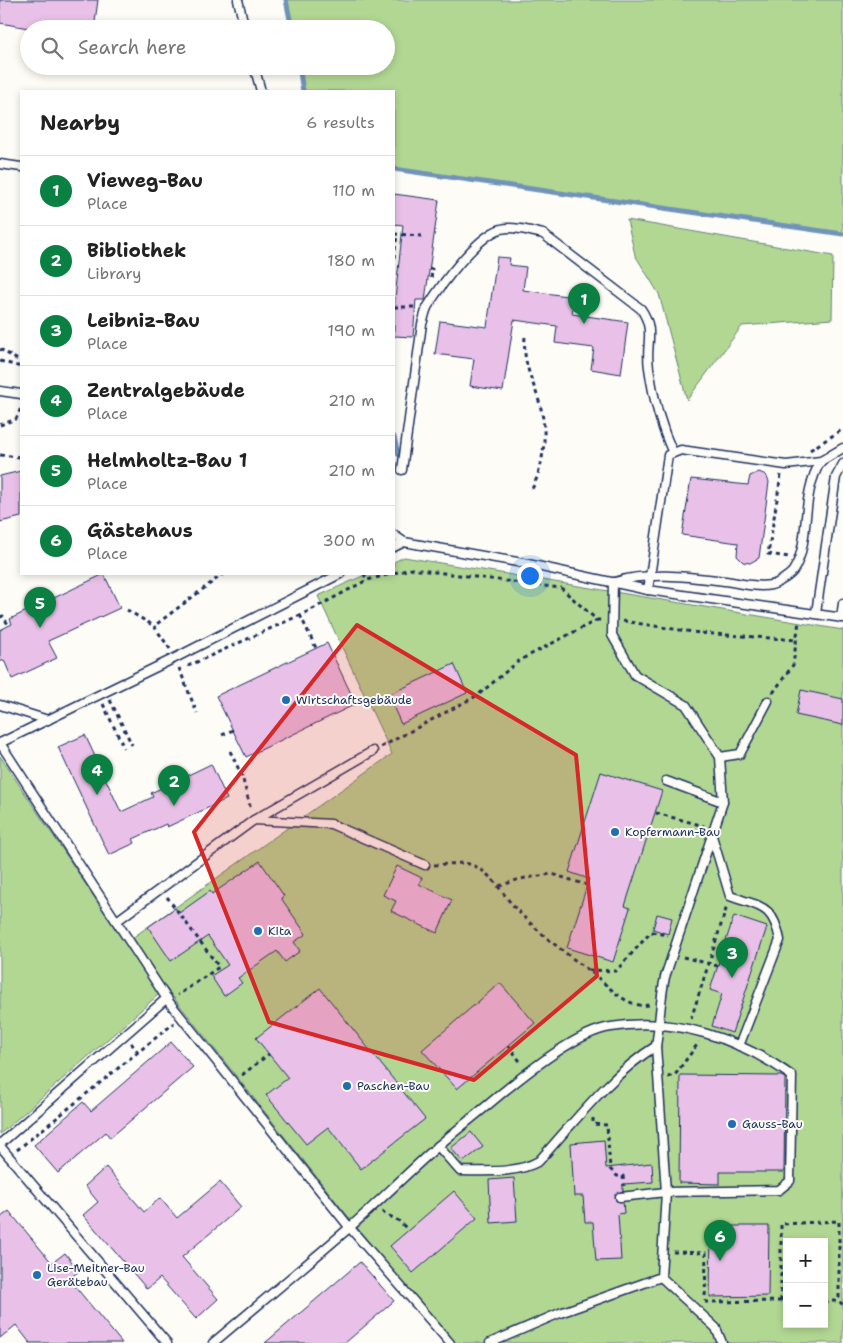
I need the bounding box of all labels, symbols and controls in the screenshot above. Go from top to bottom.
search box [20,20,395,75]
icon: search [38,34,66,62]
text: Search here [78,35,187,60]
text: Nearby [40,109,120,137]
text: 6 results [306,112,375,133]
text: Vieweg-Bau [87,168,203,193]
text: 1 [52,180,60,201]
text: 110 m [332,180,375,201]
text: Place [87,193,128,214]
text: Bibliothek [87,238,186,263]
text: 2 [50,250,62,271]
text: 180 m [327,250,375,271]
text: Library [87,263,142,284]
pin: 1 [568,283,600,324]
text: Leibniz-Bau [87,308,200,333]
text: 3 [50,320,62,341]
text: 190 m [328,320,375,341]
text: Place [87,333,128,354]
text: Zentralgebäude [87,378,245,403]
text: 4 [50,390,62,411]
text: 210 m [328,390,375,411]
text: Place [87,403,128,424]
text: Helmholtz-Bau 1 [87,448,248,473]
text: 5 [51,460,61,481]
text: 210 m [328,460,375,481]
text: Place [87,473,128,494]
text: Gästehaus [87,518,193,543]
text: 6 [50,530,62,551]
text: 300 m [323,530,375,551]
text: Place [87,543,128,564]
your location [517,563,543,589]
pin: 5 [24,587,56,628]
place label: Wirtschaftsgebäude [296,692,412,708]
marker: Wirtschaftsgebäude [280,694,292,706]
pin: 4 [81,754,113,795]
pin: 2 [158,765,190,806]
place label: Kopfermann-Bau [625,824,720,840]
marker: Kopfermann-Bau [609,826,621,838]
place label: Kita [268,923,292,939]
marker: Kita [252,925,264,937]
pin: 3 [716,937,748,978]
place label: Paschen-Bau [357,1078,430,1094]
marker: Paschen-Bau [341,1080,353,1092]
place label: Gauss-Bau [742,1116,803,1132]
marker: Gauss-Bau [726,1118,738,1130]
pin: 6 [704,1220,736,1261]
map controls [783,1238,828,1328]
button: + [783,1238,828,1283]
place label: Lise-Meitner-Bau Gerätebau [47,1260,145,1290]
marker: Lise-Meitner-Bau Gerätebau [31,1269,43,1281]
button: − [783,1283,828,1328]

